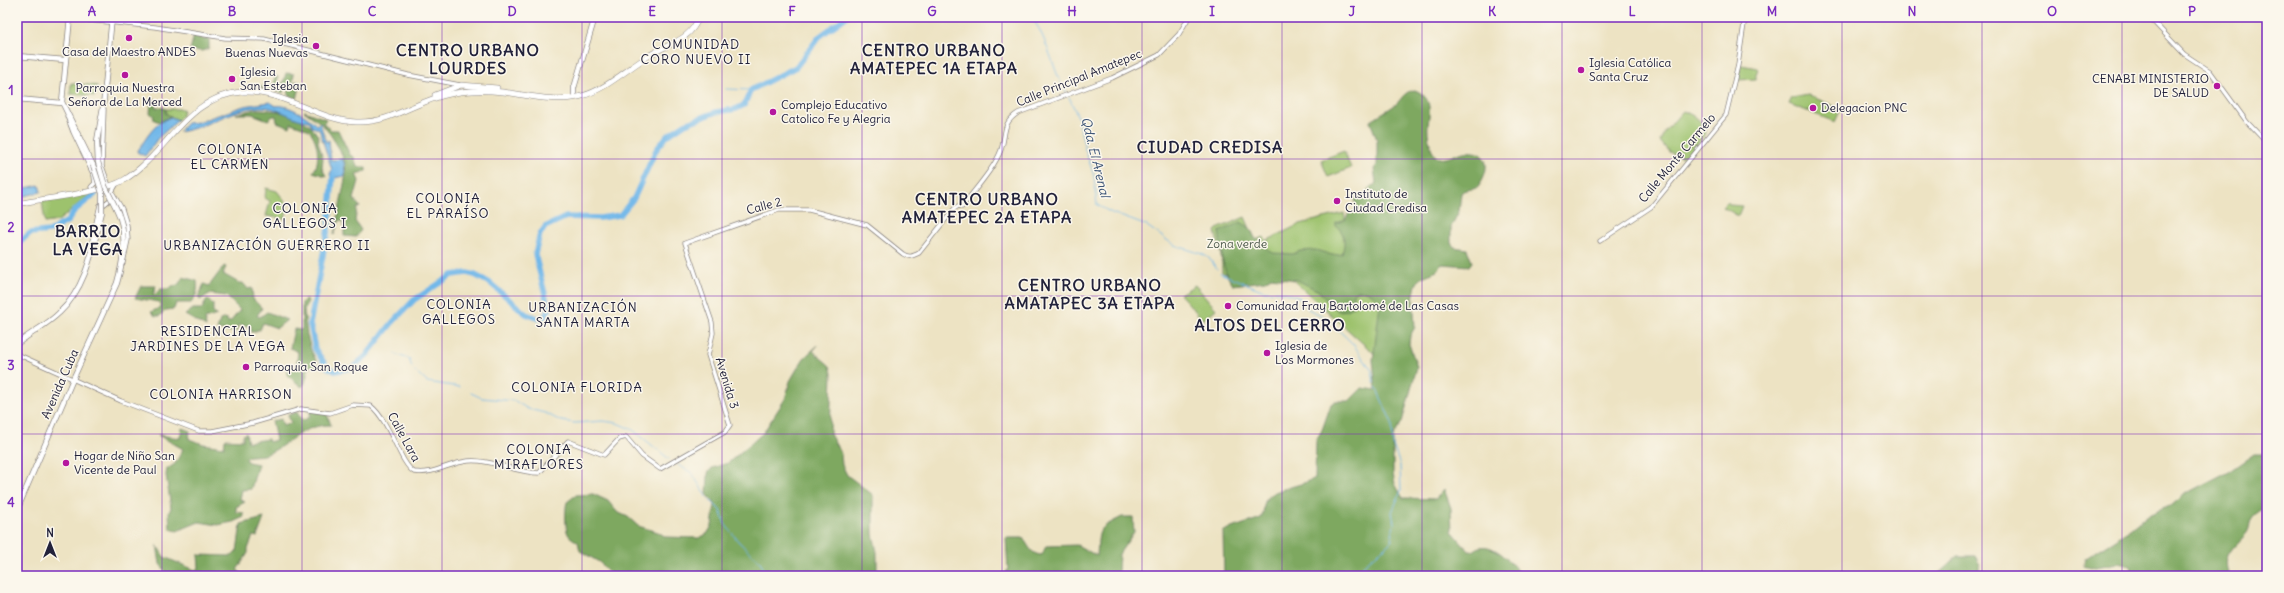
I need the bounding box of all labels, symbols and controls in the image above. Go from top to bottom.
text: A [88,3,97,20]
text: B [228,3,237,20]
text: C [368,3,377,20]
text: D [507,3,517,20]
text: E [648,3,656,20]
text: F [788,3,796,20]
text: G [927,3,937,20]
text: H [1067,3,1077,20]
text: I [1209,3,1215,20]
text: J [1349,3,1356,20]
text: K [1488,3,1497,20]
text: L [1628,3,1636,20]
text: M [1767,3,1777,20]
text: N [1908,3,1916,20]
text: O [2047,3,2057,20]
text: P [2188,3,2196,20]
place label: Iglesia Buenas Nuevas [225,31,308,60]
marker: Casa del Maestro ANDES [124,33,134,43]
district label: COMUNIDAD CORO NUEVO II [641,36,751,68]
district label: CENTRO URBANO LOURDES [396,40,540,78]
district label: CENTRO URBANO AMATEPEC 1A ETAPA [850,40,1018,78]
marker: Iglesia Buenas Nuevas [311,41,321,51]
place label: Casa del Maestro ANDES [62,44,196,59]
street label: Calle Principal Amatepec [1014,45,1144,110]
place label: Iglesia Católica Santa Cruz [1589,55,1672,84]
place label: Iglesia San Esteban [240,64,307,93]
marker: Iglesia Católica Santa Cruz [1576,65,1586,75]
marker: Parroquia Nuestra Señora de La Merced [120,70,130,80]
place label: CENABI MINISTERIO DE SALUD [2092,71,2209,100]
marker: Iglesia San Esteban [227,74,237,84]
place label: Parroquia Nuestra Señora de La Merced [68,80,182,109]
marker: CENABI MINISTERIO DE SALUD [2212,81,2222,91]
text: 1 [8,82,14,99]
place label: Complejo Educativo Catolico Fe y Alegria [781,97,891,126]
place label: Delegacion PNC [1821,100,1907,115]
marker: Delegacion PNC [1808,103,1818,113]
marker: Complejo Educativo Catolico Fe y Alegria [768,107,778,117]
street label: Calle Monte Carmelo [1635,110,1718,205]
water label: Qda. El Arenal [1077,115,1114,201]
district label: CIUDAD CREDISA [1137,137,1283,157]
district label: COLONIA EL CARMEN [190,141,270,173]
place label: Instituto de Ciudad Credisa [1345,186,1427,215]
district label: CENTRO URBANO AMATEPEC 2A ETAPA [902,189,1072,227]
district label: COLONIA EL PARAÍSO [406,190,490,222]
street label: Calle 2 [745,194,784,217]
marker: Instituto de Ciudad Credisa [1332,196,1342,206]
district label: COLONIA GALLEGOS I [263,200,347,232]
text: 2 [7,219,15,236]
district label: BARRIO LA VEGA [53,221,123,259]
district label: URBANIZACIÓN GUERRERO II [163,236,371,254]
park label: Zona verde [1207,236,1267,251]
district label: CENTRO URBANO AMATAPEC 3A ETAPA [1005,275,1175,313]
district label: COLONIA GALLEGOS [422,296,496,328]
district label: URBANIZACIÓN SANTA MARTA [528,298,638,331]
place label: Comunidad Fray Bartolomé de Las Casas [1236,298,1459,313]
marker: Comunidad Fray Bartolomé de Las Casas [1223,301,1233,311]
district label: ALTOS DEL CERRO [1194,315,1346,335]
district label: RESIDENCIAL JARDINES DE LA VEGA [130,323,286,355]
place label: Iglesia de Los Mormones [1275,338,1354,367]
street label: Avenida Cuba [38,347,82,421]
marker: Iglesia de Los Mormones [1262,348,1272,358]
street label: Avenida 3 [713,355,742,411]
text: 3 [7,357,15,374]
place label: Parroquia San Roque [254,359,368,374]
marker: Parroquia San Roque [241,362,251,372]
district label: COLONIA FLORIDA [511,379,643,396]
district label: COLONIA HARRISON [149,386,293,403]
street label: Calle Lara [385,409,424,464]
district label: COLONIA MIRAFLORES [494,441,584,473]
place label: Hogar de Niño San Vicente de Paul [74,448,175,477]
marker: Hogar de Niño San Vicente de Paul [61,458,71,468]
text: 4 [7,494,15,511]
north arrow [30,523,70,563]
text: N [46,526,54,540]

